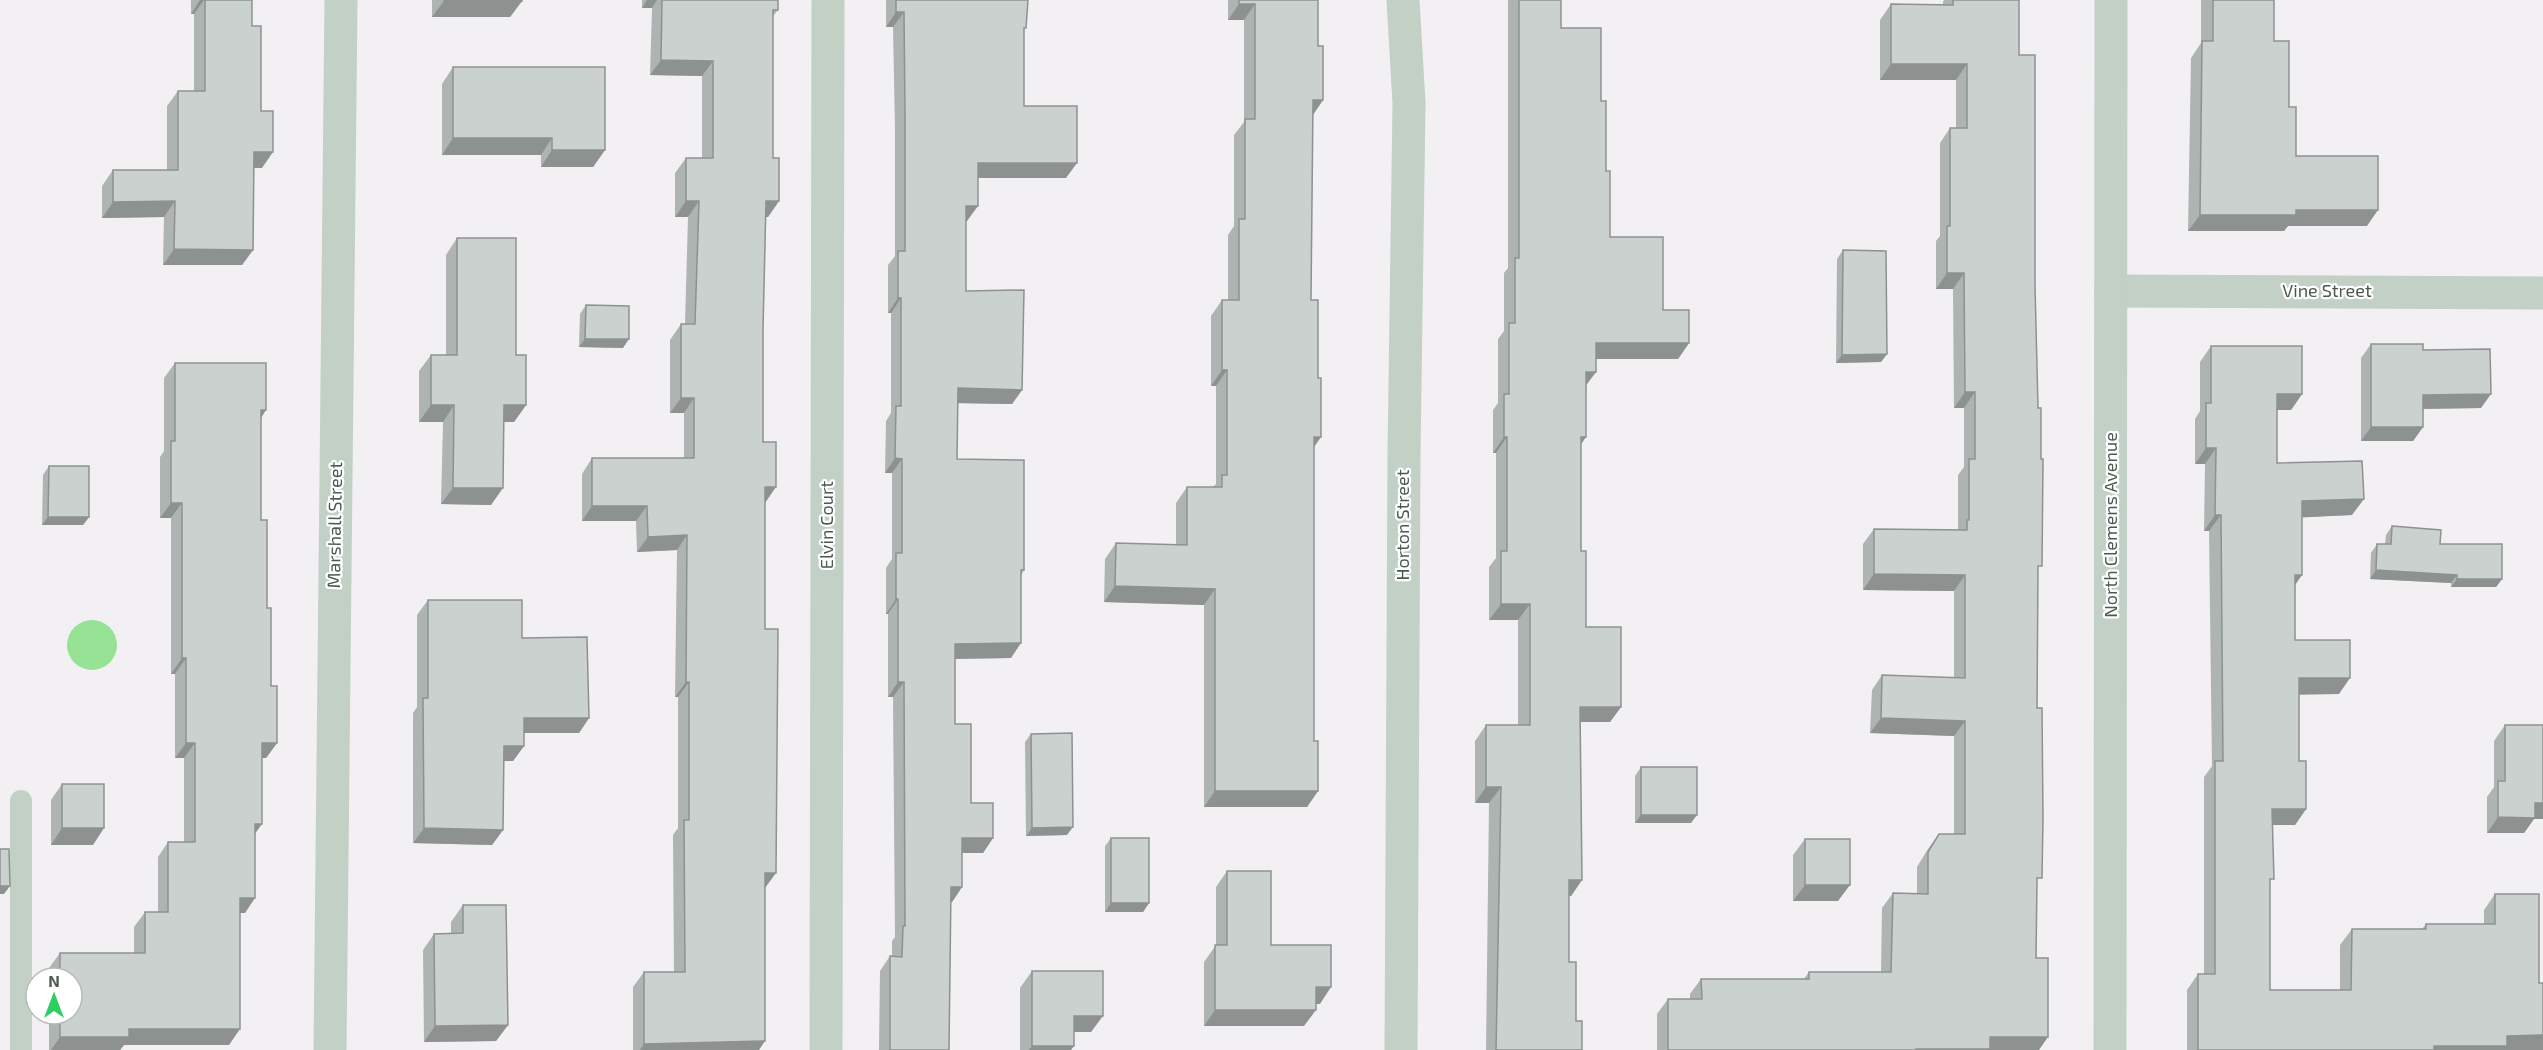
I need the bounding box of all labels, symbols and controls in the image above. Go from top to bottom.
street label: Vine Street [2282,279,2372,301]
street label: North Clemens Avenue [2099,432,2121,618]
street label: Marshall Street [322,461,346,588]
street label: Horton Street [1391,469,1413,581]
street label: Elvin Court [815,481,837,569]
north arrow [24,966,84,1026]
text: N [48,971,60,990]

